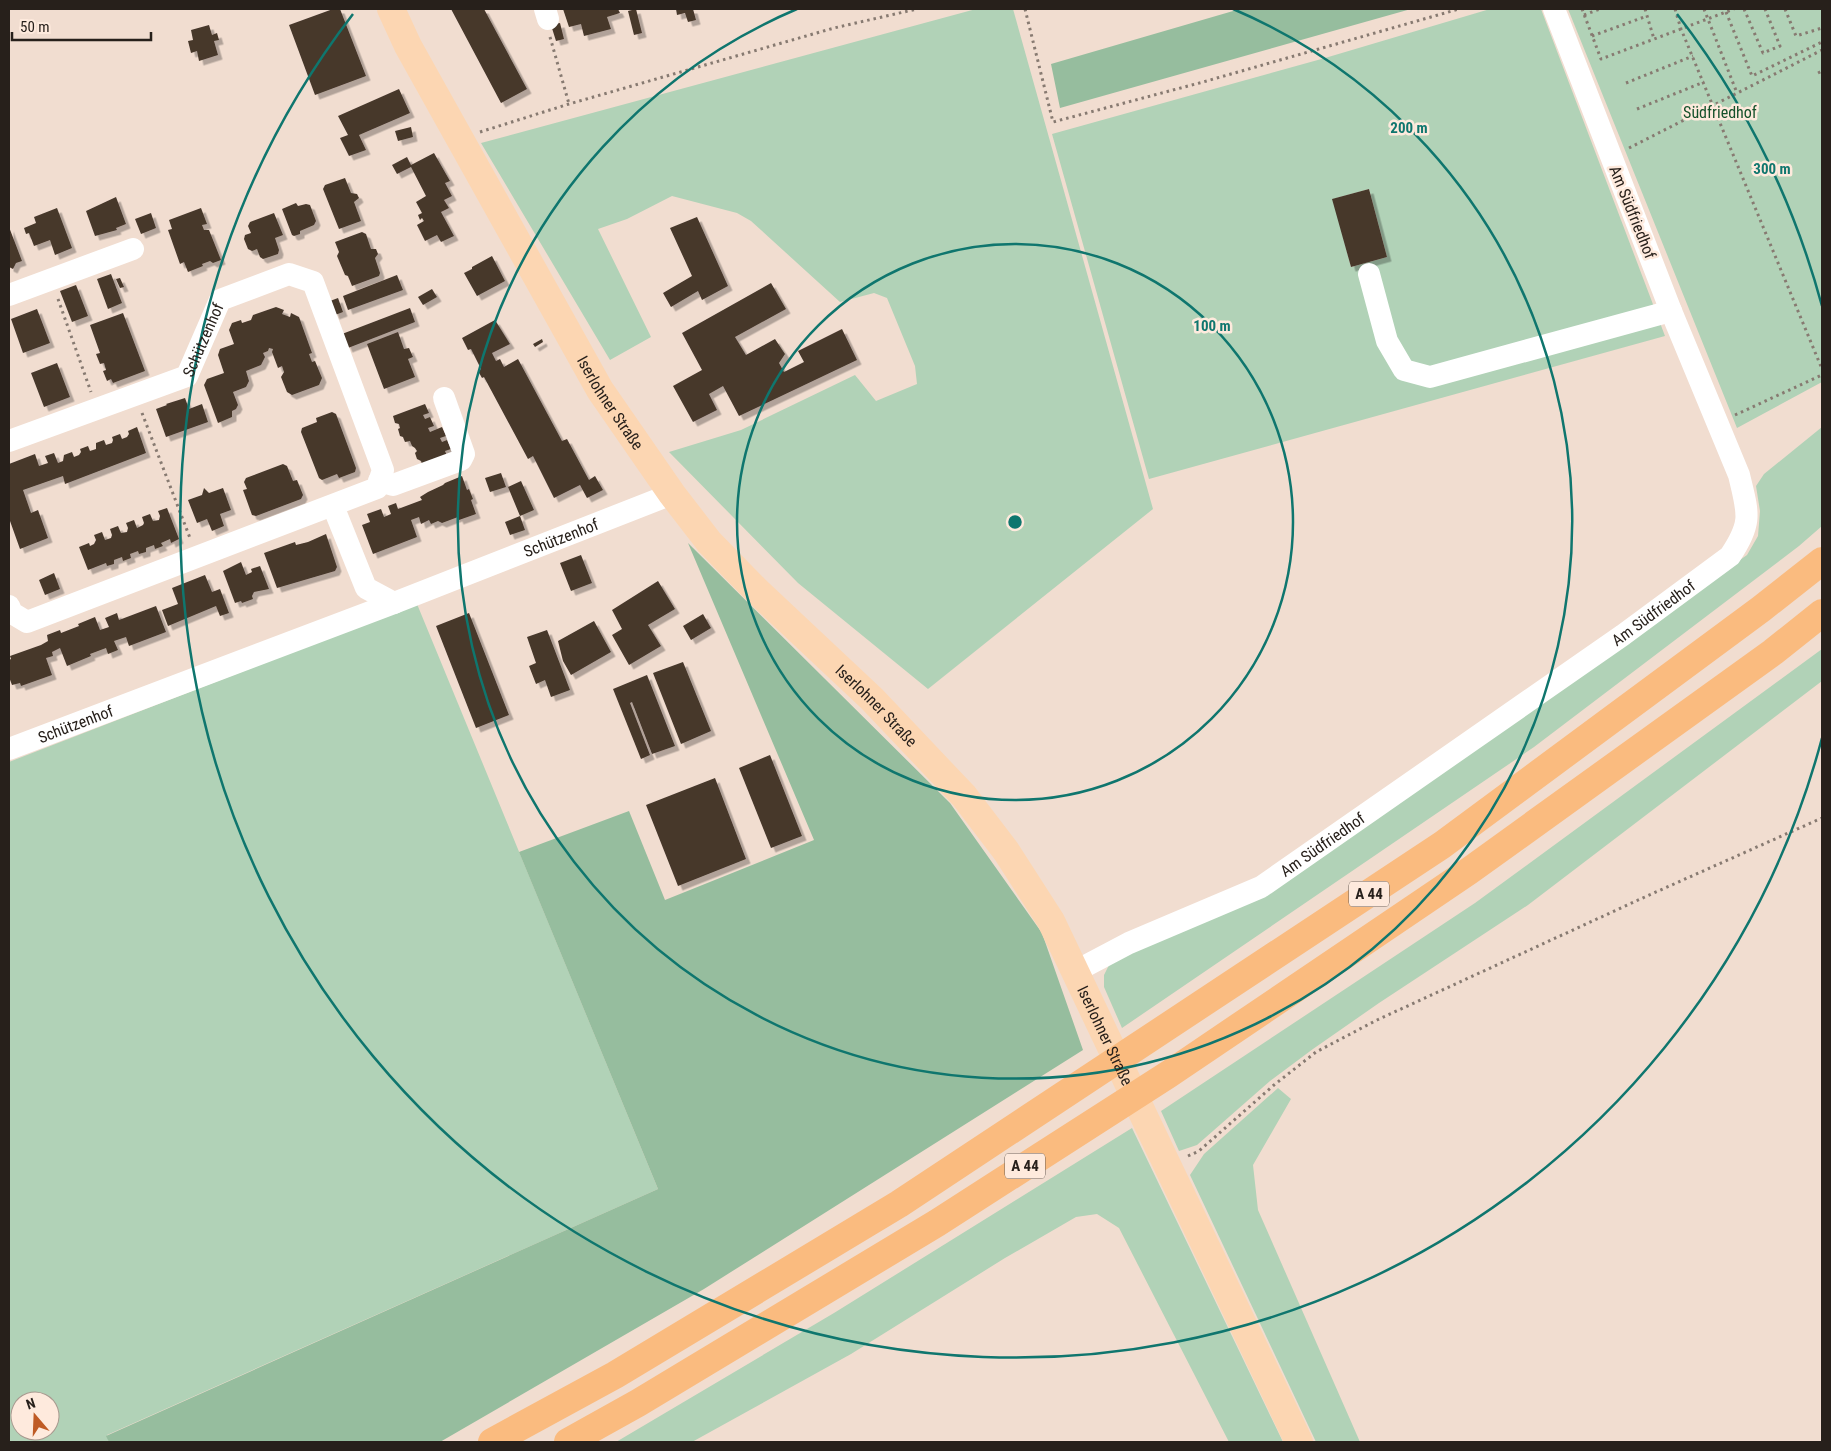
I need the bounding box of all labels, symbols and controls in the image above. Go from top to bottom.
scale bar [12,10,151,42]
text: 50 m [20,18,50,36]
park label: Südfriedhof [1683,103,1757,122]
text: 200 m [1390,119,1428,137]
text: 300 m [1753,160,1791,178]
street label: Am Südfriedhof [1605,163,1660,262]
street label: Schützenhof [179,300,228,380]
text: 100 m [1193,317,1231,335]
street label: Iserlohner Straße [573,353,647,454]
centre of rings [1006,513,1024,531]
street label: Schützenhof [521,515,601,561]
street label: Am Südfriedhof [1608,576,1699,650]
street label: Iserlohner Straße [832,661,921,751]
street label: Schützenhof [35,701,116,747]
street label: Am Südfriedhof [1277,809,1369,881]
road number: A 44 [1349,882,1389,906]
street label: Iserlohner Straße [1073,983,1137,1089]
road number: A 44 [1005,1154,1045,1178]
north arrow [10,1391,60,1441]
text: N [24,1395,37,1413]

